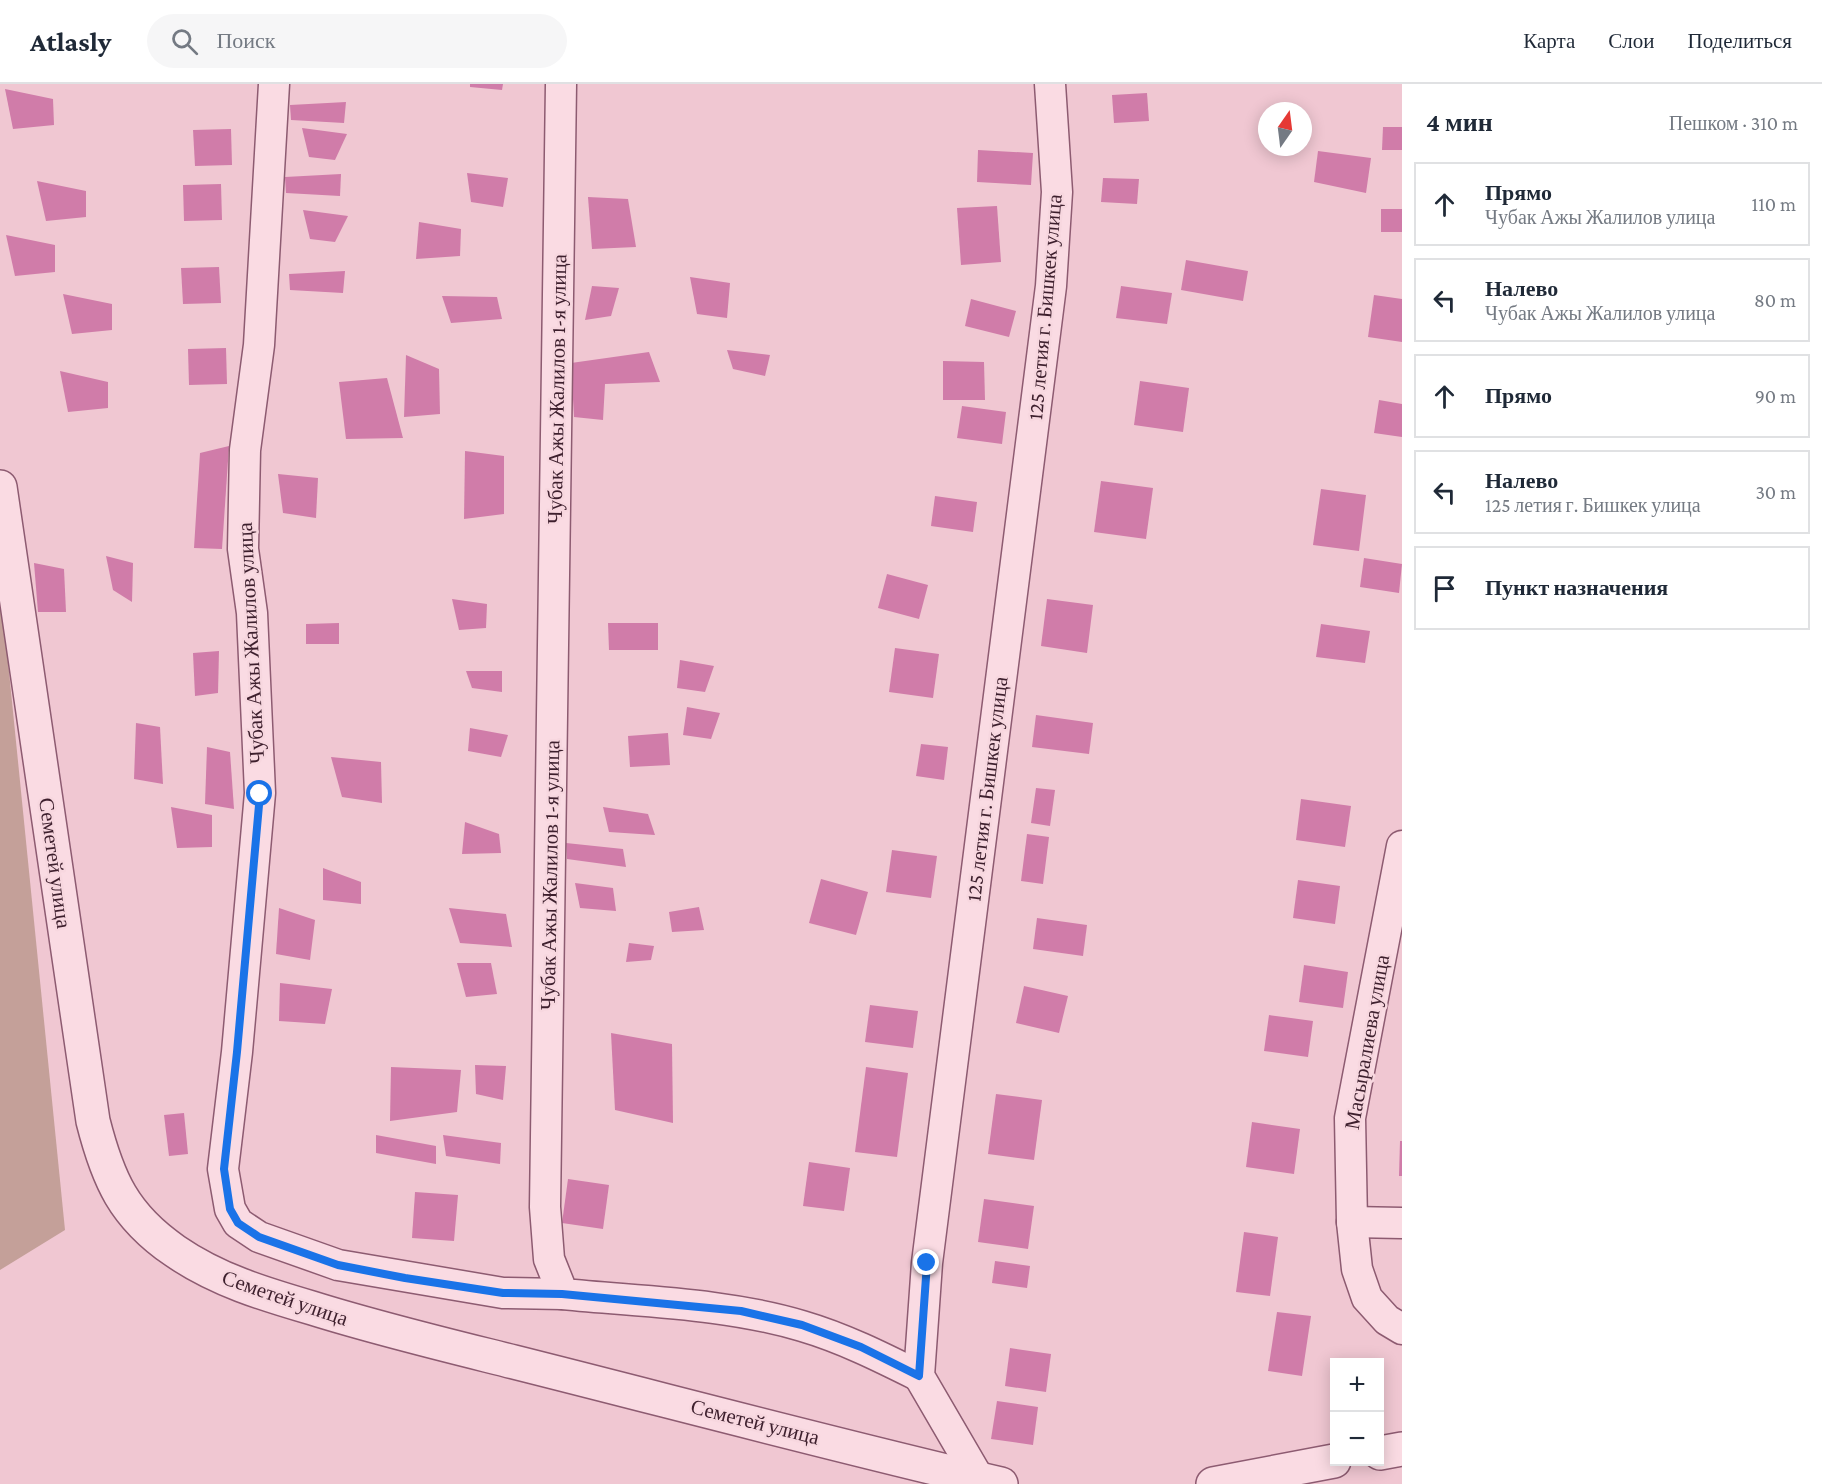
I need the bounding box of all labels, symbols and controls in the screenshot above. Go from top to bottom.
search box [147,14,567,68]
icon: search [168,25,201,58]
text: Atlasly [30,26,111,57]
text: Поиск [216,28,276,53]
text: Карта [1523,29,1575,53]
text: Слои [1608,29,1654,53]
text: Поделиться [1687,29,1792,53]
north arrow [1258,102,1312,156]
text: 4 мин [1426,108,1493,137]
text: Пешком · 310 m [1669,112,1798,134]
text: Прямо [1485,180,1552,205]
icon: ahead [1428,188,1461,221]
street label: 125 летия г. Бишкек улица [1023,192,1067,421]
text: 110 m [1752,193,1796,215]
text: Чубак Ажы Жалилов улица [1485,206,1715,228]
street label: Чубак Ажы Жалилов 1-я улица [543,253,571,524]
text: Налево [1485,276,1558,301]
icon: left [1428,284,1461,317]
text: 80 m [1754,289,1796,311]
text: Чубак Ажы Жалилов улица [1485,302,1715,324]
icon: ahead [1428,380,1461,413]
text: Прямо [1485,383,1552,408]
text: 90 m [1755,385,1796,407]
text: Налево [1485,468,1558,493]
icon: left [1428,476,1461,509]
text: 30 m [1755,481,1796,503]
text: 125 летия г. Бишкек улица [1485,494,1701,516]
street label: Чубак Ажы Жалилов улица [233,521,269,764]
icon: arrive [1428,572,1461,605]
text: Пункт назначения [1485,575,1668,600]
street label: 125 летия г. Бишкек улица [961,674,1013,903]
street label: Чубак Ажы Жалилов 1-я улица [536,739,564,1010]
route start [246,780,272,806]
street label: Семетей улица [34,796,76,931]
street label: Масыралиева улица [1340,952,1394,1131]
route end [913,1249,939,1275]
street label: Семетей улица [219,1265,352,1331]
map controls [1330,1358,1384,1466]
button: + [1330,1358,1384,1412]
street label: Семетей улица [688,1394,822,1450]
button: − [1330,1412,1384,1466]

